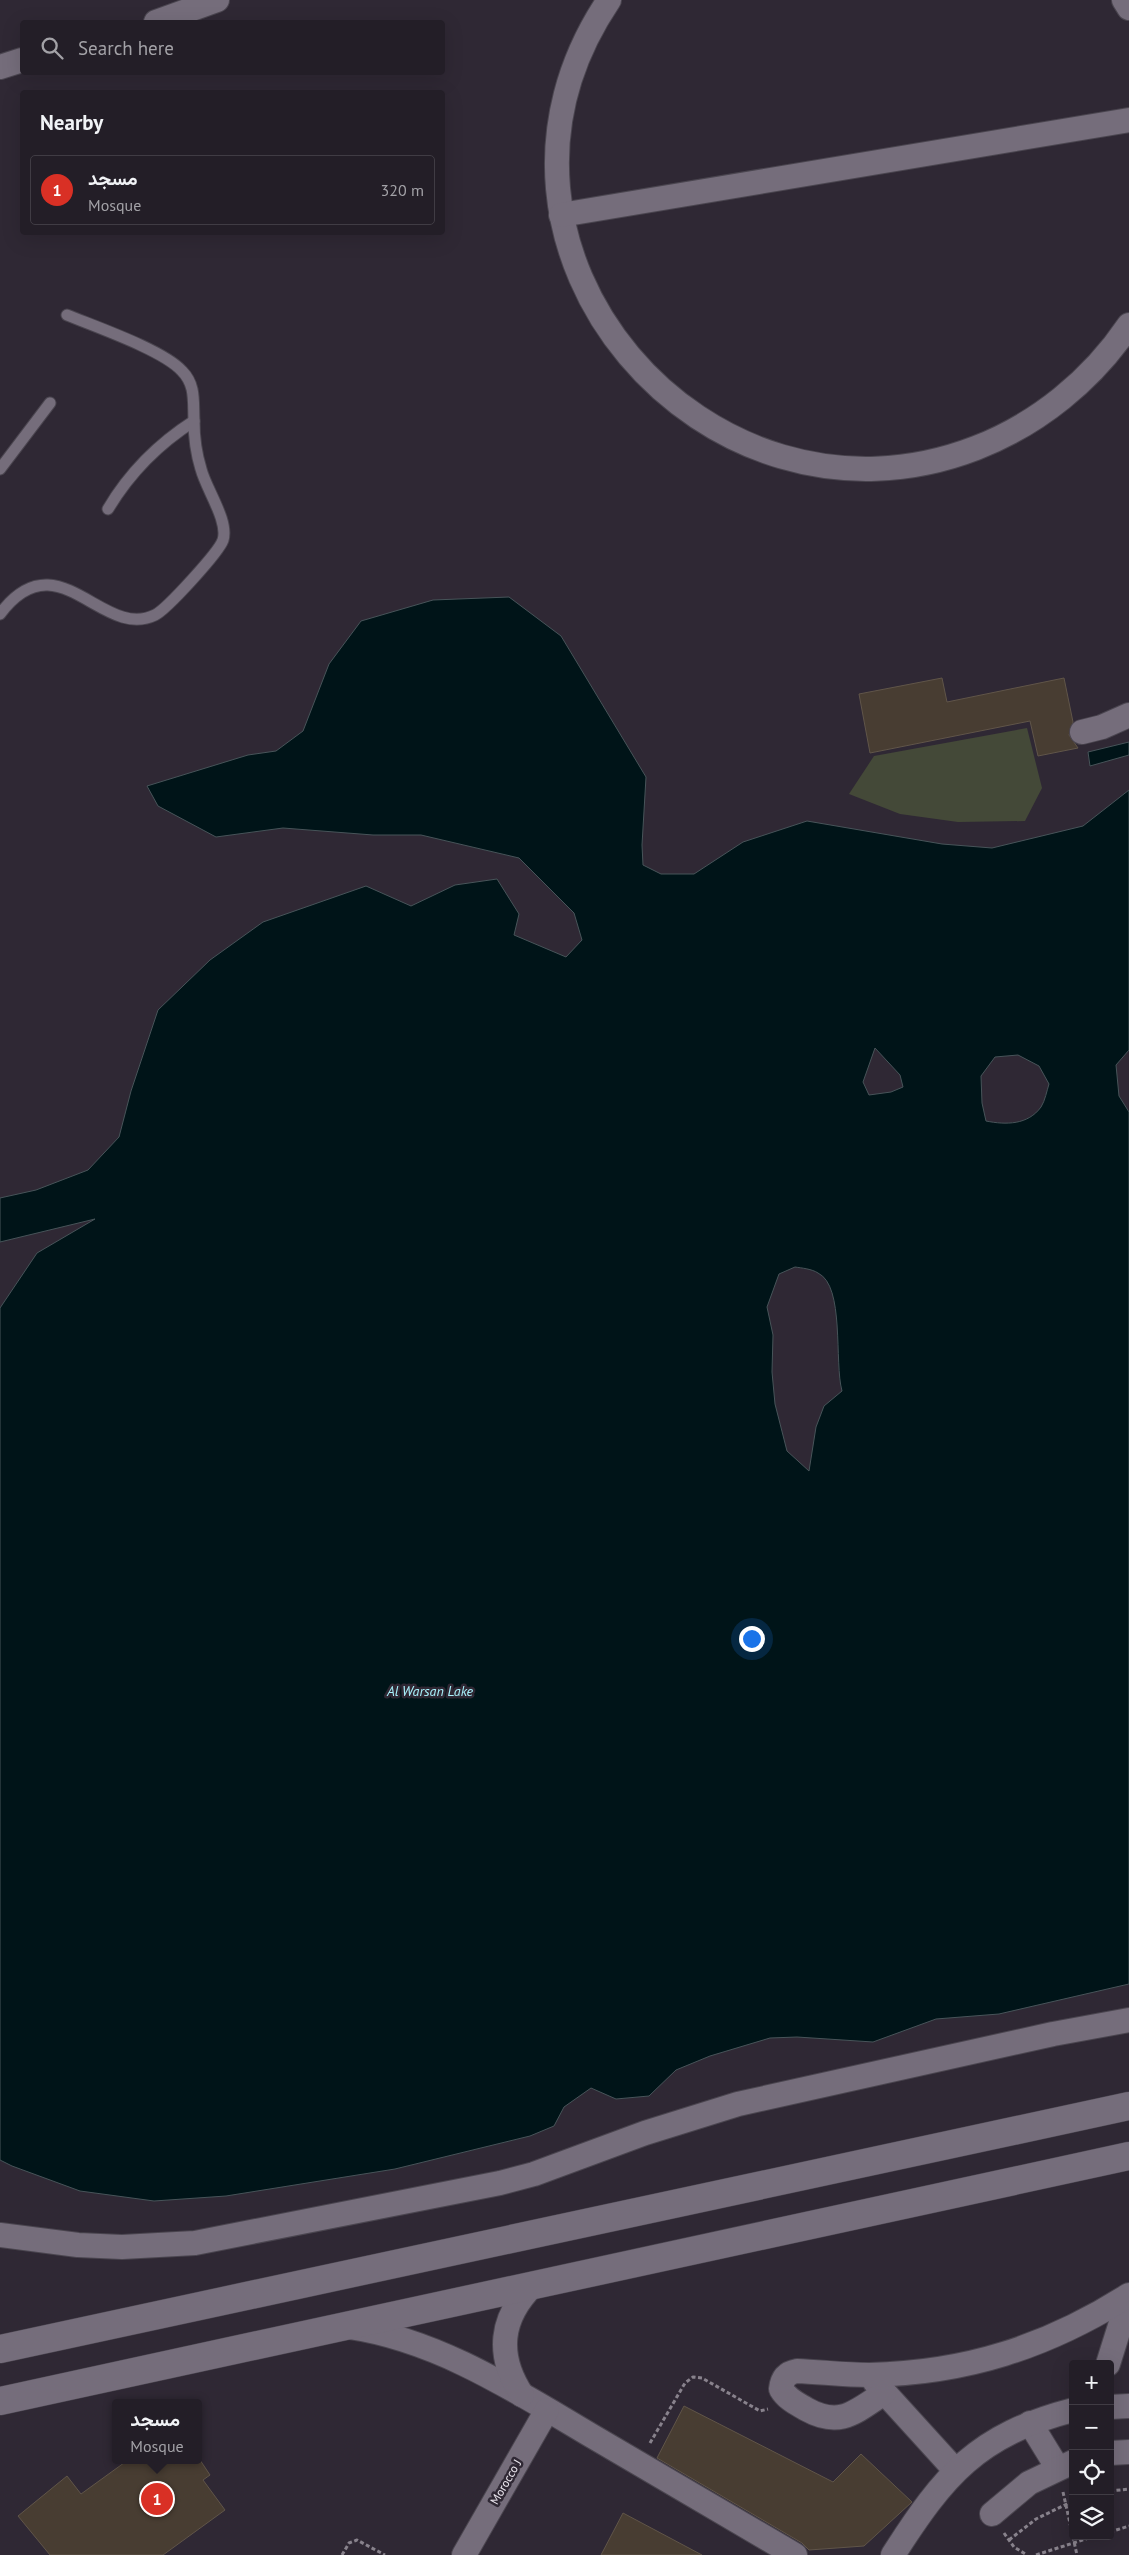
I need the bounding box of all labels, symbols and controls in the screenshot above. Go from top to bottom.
search box [20,20,445,75]
icon: search [38,34,66,62]
text: Search here [78,36,174,60]
text: Nearby [40,109,103,136]
text: مسجد [88,166,138,190]
text: 1 [52,180,62,200]
text: 320 m [381,180,424,200]
text: Mosque [88,195,141,215]
your location [739,1626,765,1652]
water label: Al Warsan Lake [386,1682,474,1700]
map controls [1069,2360,1114,2540]
button: + [1069,2360,1114,2405]
popup [112,2399,202,2464]
button: − [1069,2405,1114,2450]
text: مسجد [130,2407,180,2431]
text: Mosque [130,2436,184,2456]
button: locate [1069,2450,1114,2495]
street label: Morocco J [487,2456,525,2507]
pin: 1 [141,2480,173,2518]
button: layers [1069,2495,1114,2540]

